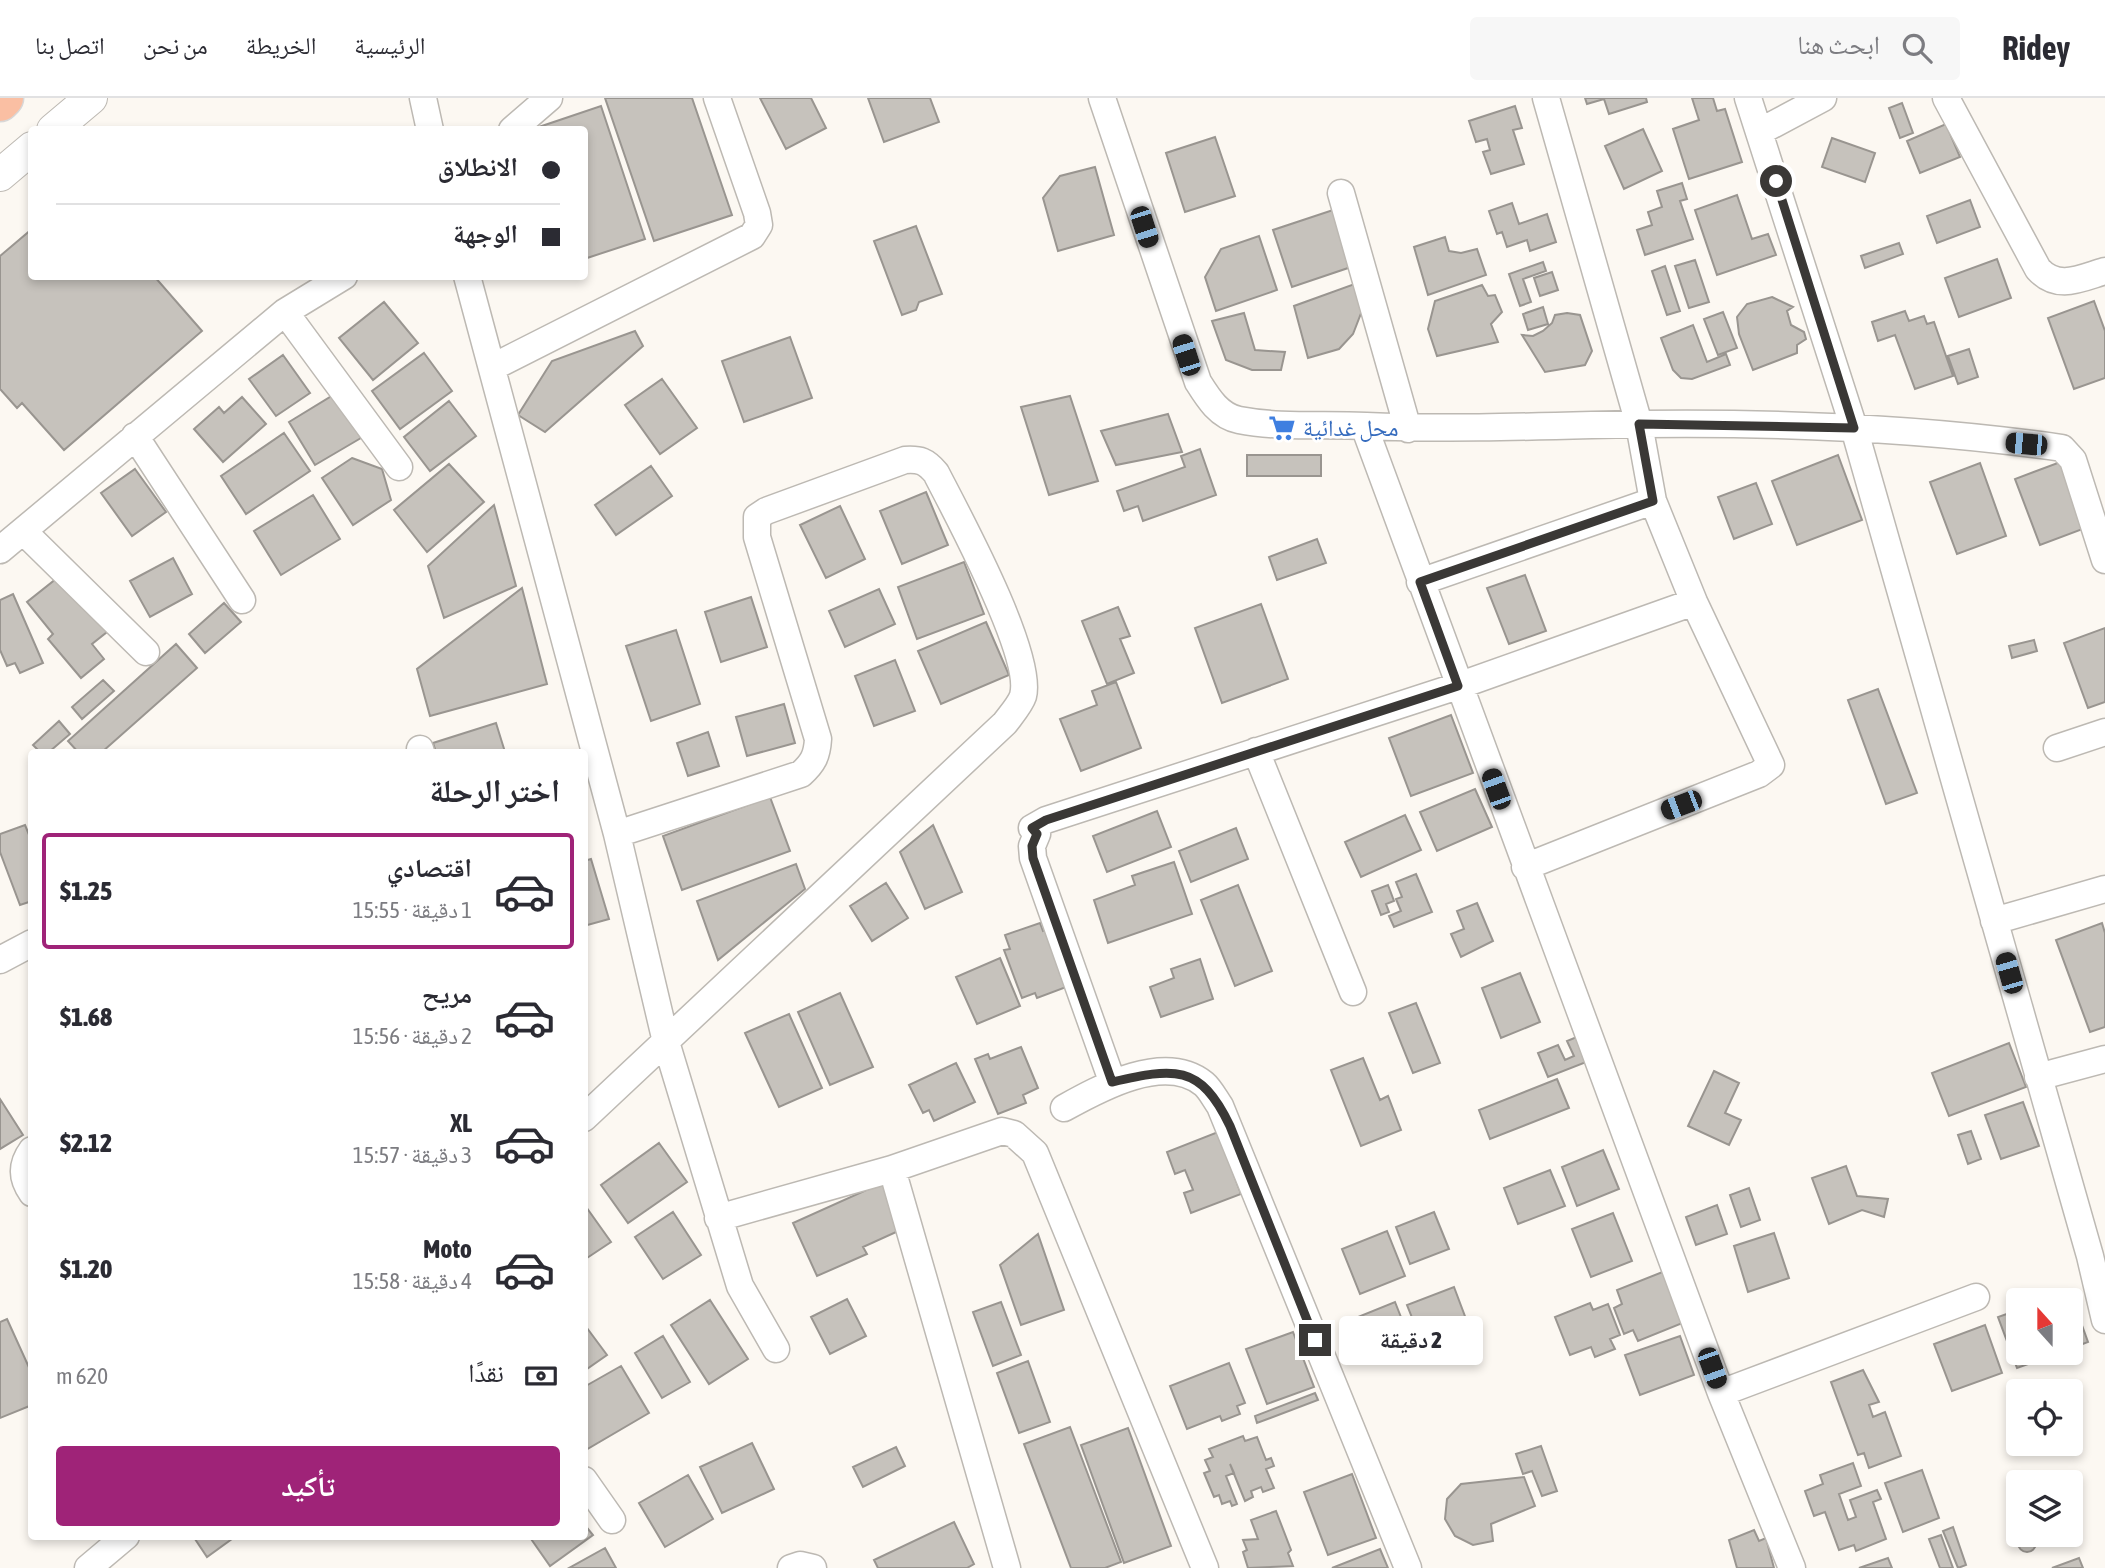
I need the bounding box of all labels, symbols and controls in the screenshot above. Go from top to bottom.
search box [1470,17,1960,80]
icon: search [1898,29,1936,67]
text: Ridey [2002,29,2070,67]
text: ابحث هنا [1797,30,1880,60]
text: اتصل بنا [35,32,105,59]
text: من نحن [143,32,208,59]
text: الخريطة [246,32,316,59]
text: الرئيسية [354,32,425,59]
text: الانطلاق [438,152,518,182]
route start [1760,165,1792,197]
car [1128,204,1161,250]
text: الوجهة [453,219,518,249]
car [1170,332,1203,378]
supermarket icon: محل غدائية [1267,413,1297,443]
place label: محل غدائية [1303,415,1399,442]
car [2005,432,2048,456]
car [1479,766,1514,812]
text: اختر الرحلة [429,772,560,809]
car [1658,788,1705,822]
text: اقتصادي [387,853,472,883]
icon: car [493,860,556,923]
text: $1.25 [60,876,112,906]
text: 1 دقيقة · 15:55 [353,897,472,923]
car [1994,950,2025,996]
text: مريح [422,979,472,1009]
icon: car [493,986,556,1049]
text: $1.68 [60,1002,112,1032]
text: 2 دقيقة · 15:56 [353,1023,472,1049]
text: XL [450,1108,472,1138]
icon: car [493,1112,556,1175]
text: $2.12 [60,1128,112,1158]
text: 3 دقيقة · 15:57 [353,1142,472,1168]
text: Moto [423,1234,472,1264]
icon: car [493,1238,556,1301]
text: $1.20 [60,1254,112,1284]
text: 4 دقيقة · 15:58 [353,1268,472,1294]
north arrow [2006,1288,2082,1365]
map controls [2006,1288,2083,1547]
callout: 2 دقيقة [1340,1316,1483,1364]
route end [1299,1324,1331,1356]
text: 2 دقيقة [1380,1327,1442,1353]
car [1695,1345,1730,1391]
icon: cash [522,1357,560,1395]
text: نقدًا [468,1358,504,1388]
text: 620 m [56,1363,108,1389]
button: locate [2006,1379,2083,1456]
button: تأكيد [56,1446,560,1526]
button: layers [2006,1470,2083,1547]

